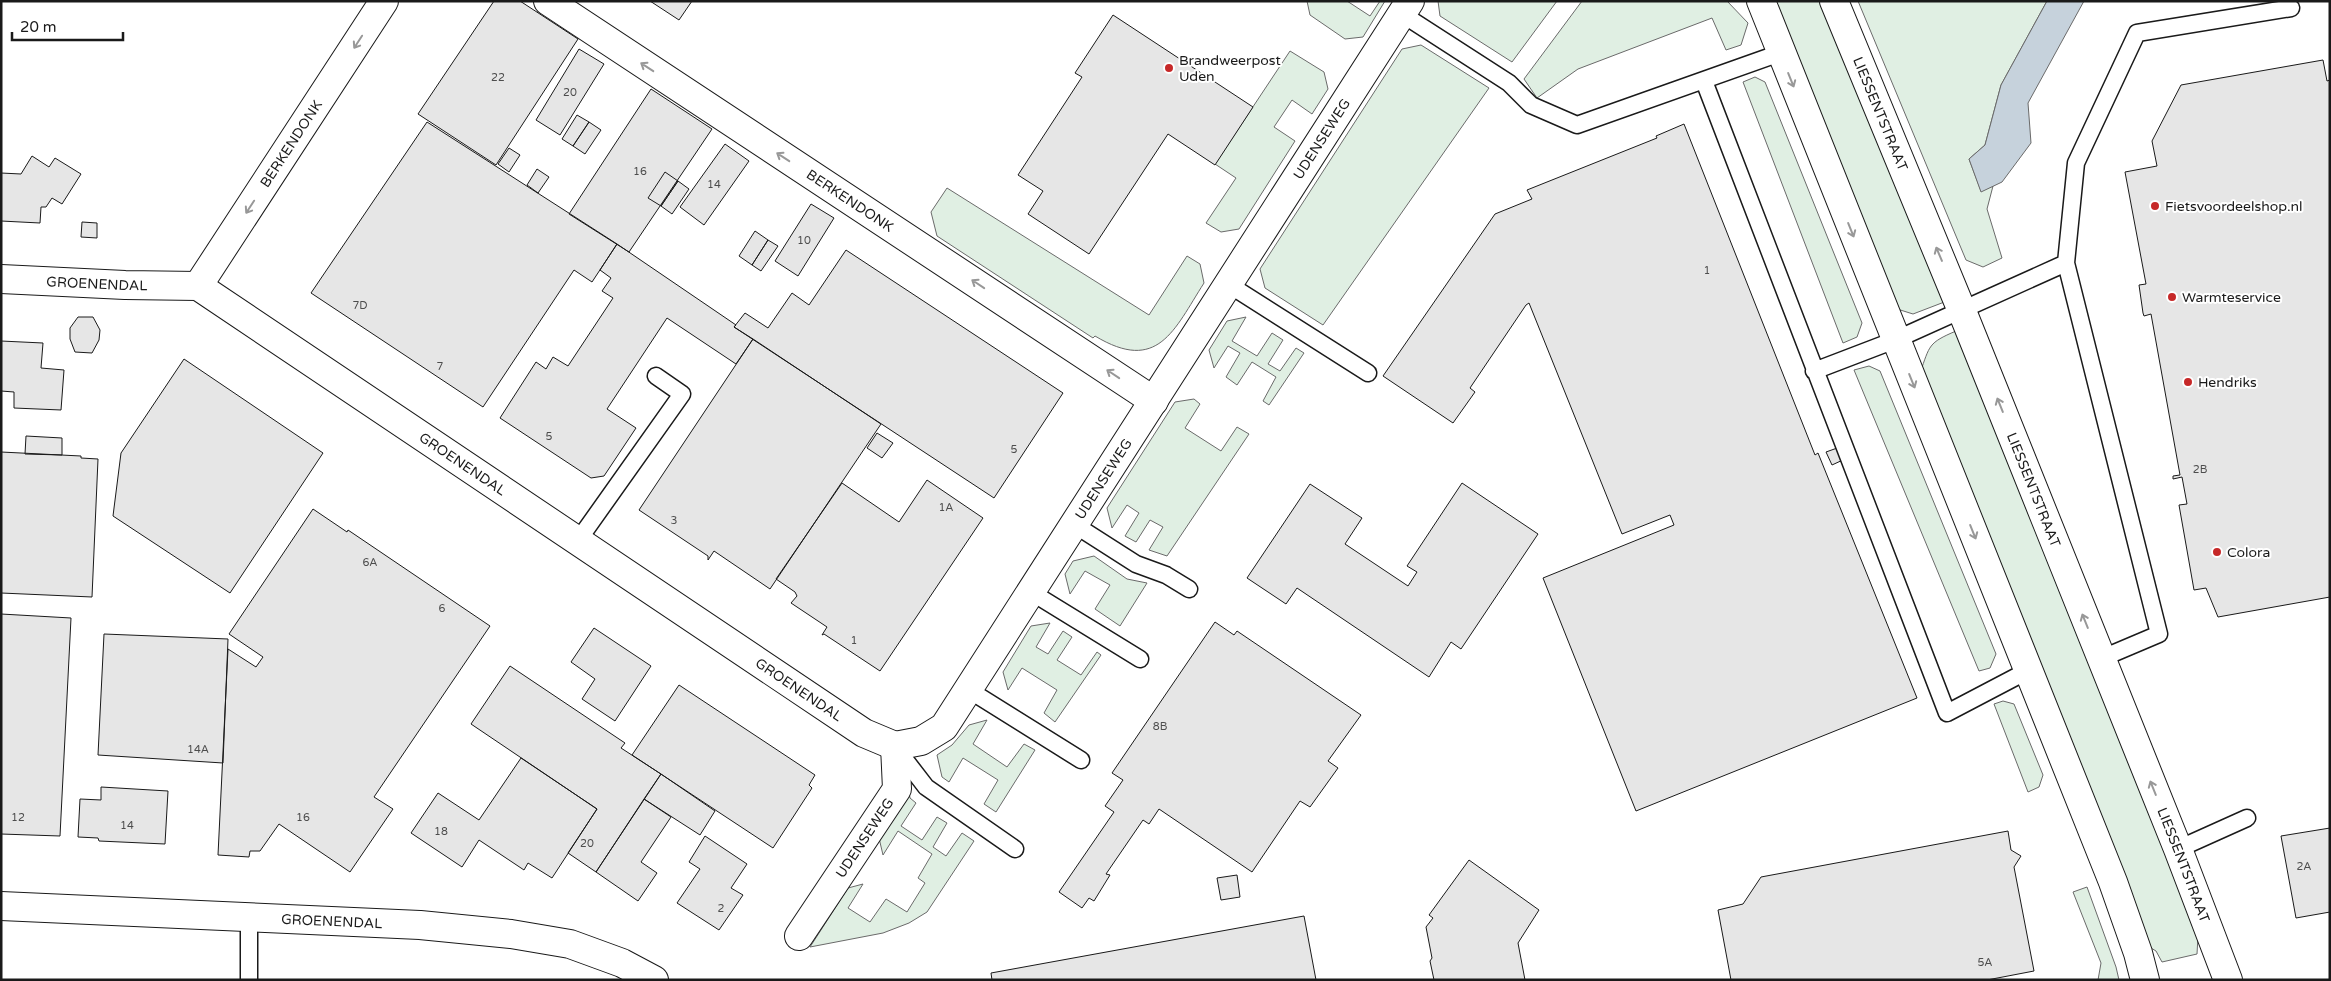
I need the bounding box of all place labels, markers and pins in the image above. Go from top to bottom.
place label: Brandweerpost Uden [1179,52,1281,85]
marker: Brandweerpost Uden [1163,62,1175,74]
place label: Fietsvoordeelshop.nl [2165,198,2303,215]
marker: Fietsvoordeelshop.nl [2149,200,2161,212]
place label: Warmteservice [2182,289,2281,306]
marker: Warmteservice [2166,291,2178,303]
place label: Hendriks [2198,374,2257,391]
marker: Hendriks [2182,376,2194,388]
place label: Colora [2227,544,2270,561]
marker: Colora [2211,546,2223,558]

